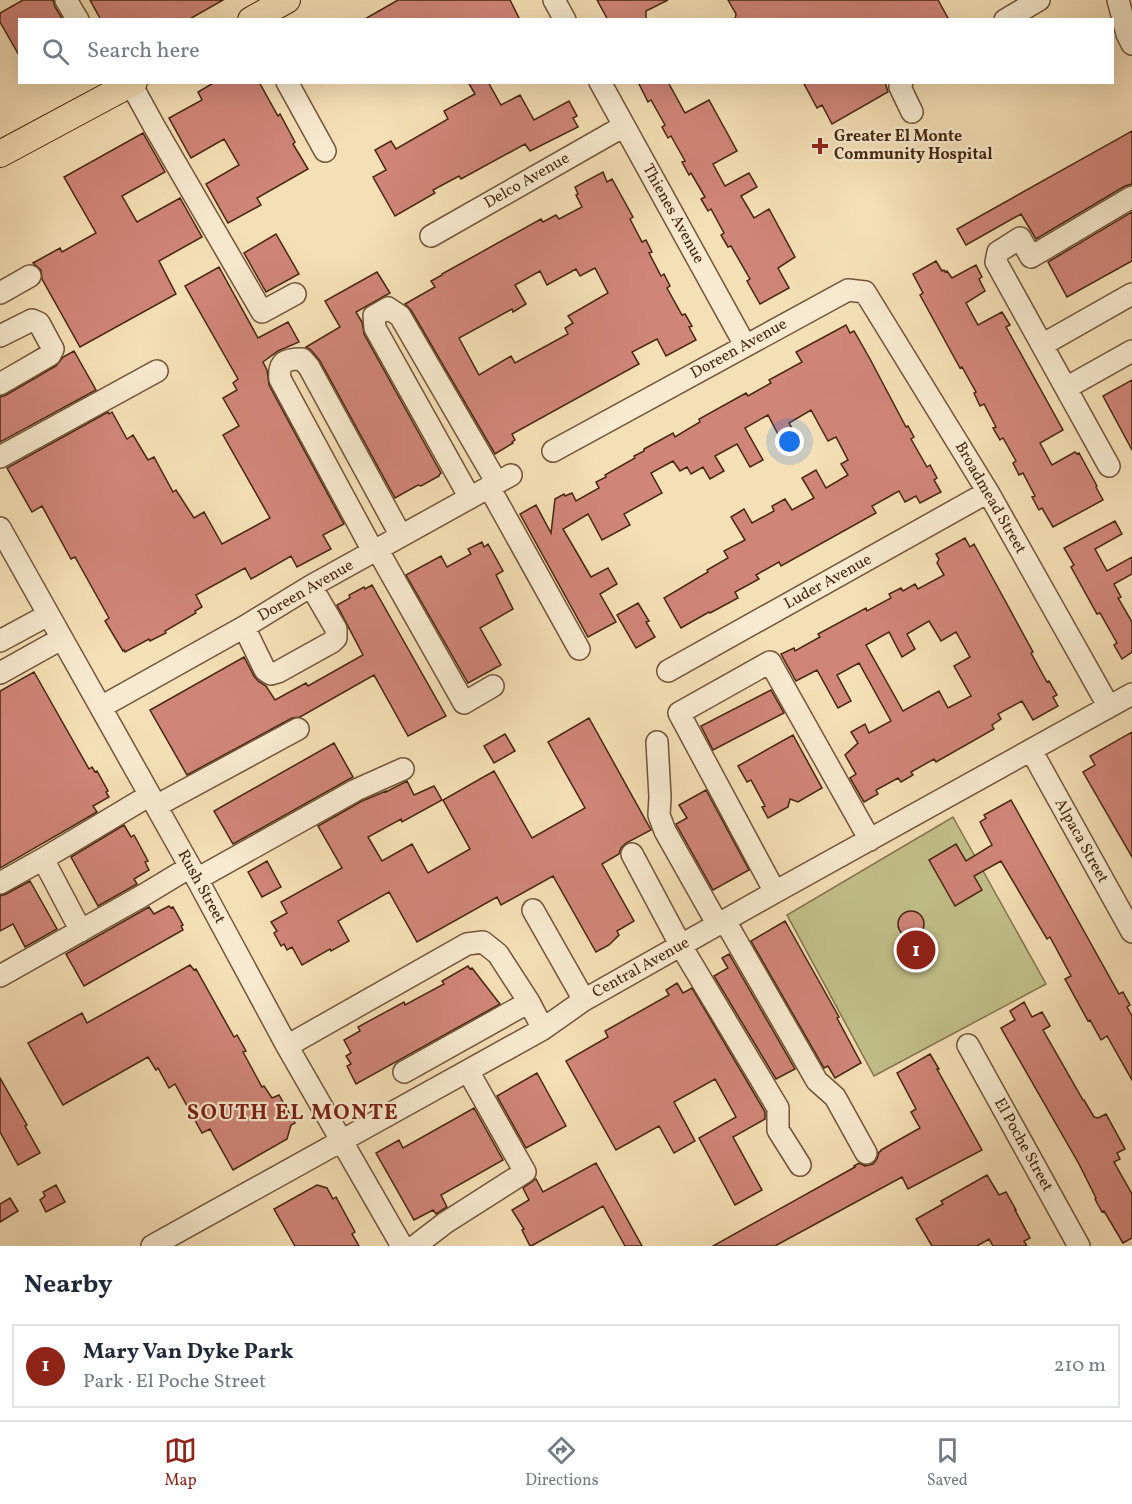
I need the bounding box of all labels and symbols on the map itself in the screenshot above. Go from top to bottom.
place label: Greater El Monte Community Hospital [834,126,993,166]
marker: Greater El Monte Community Hospital [811,137,829,155]
street label: Delco Avenue [480,148,574,214]
street label: Thienes Avenue [637,160,709,268]
street label: Doreen Avenue [687,313,791,385]
your location [775,427,804,456]
street label: Broadmead Street [949,438,1031,558]
street label: Luder Avenue [780,549,876,615]
street label: Doreen Avenue [254,555,358,627]
street label: Alpaca Street [1049,795,1113,888]
street label: Rush Street [172,846,231,928]
pin: 1 [896,928,936,972]
street label: Central Avenue [588,932,694,1004]
street label: El Poche Street [988,1094,1058,1196]
district label: SOUTH EL MONTE [187,1098,399,1129]

